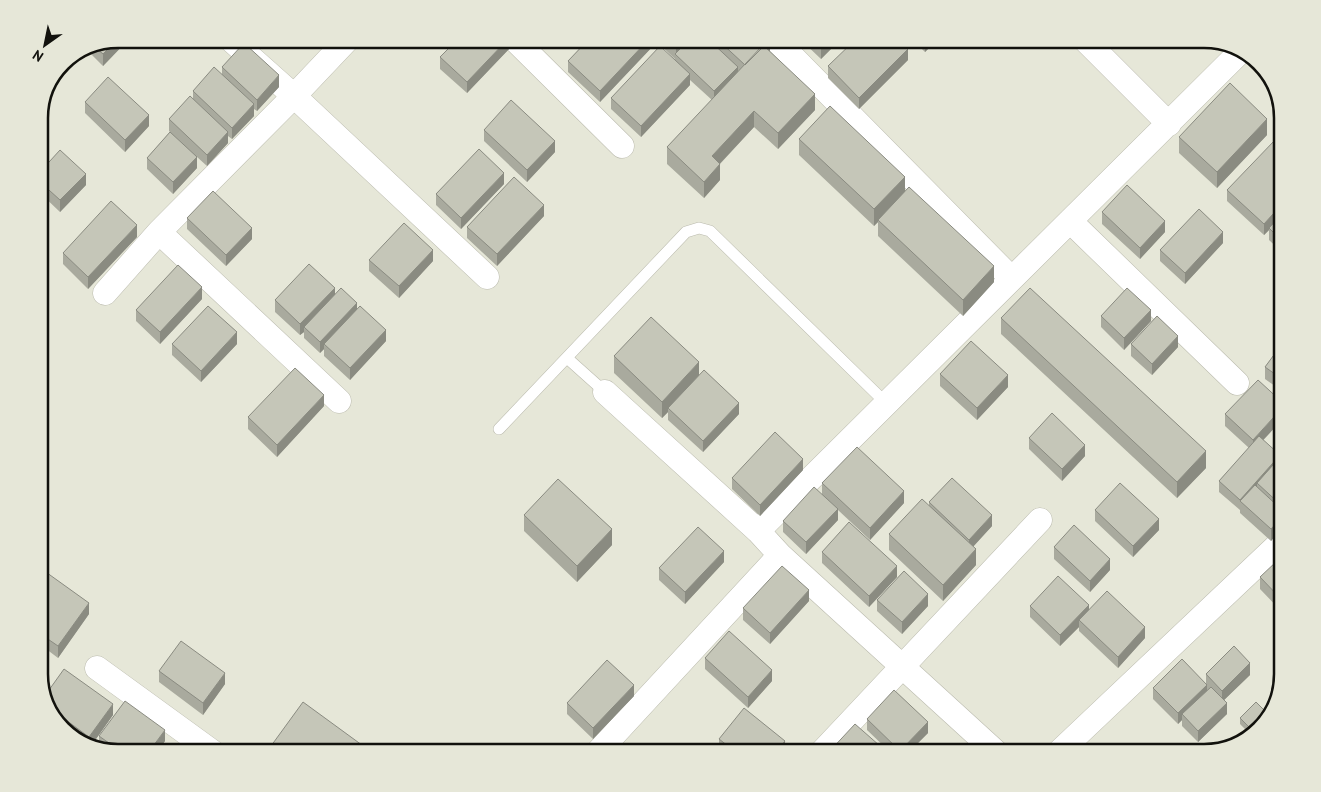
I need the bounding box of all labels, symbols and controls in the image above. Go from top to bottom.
north arrow [20,20,70,70]
text: N [29,46,47,66]

